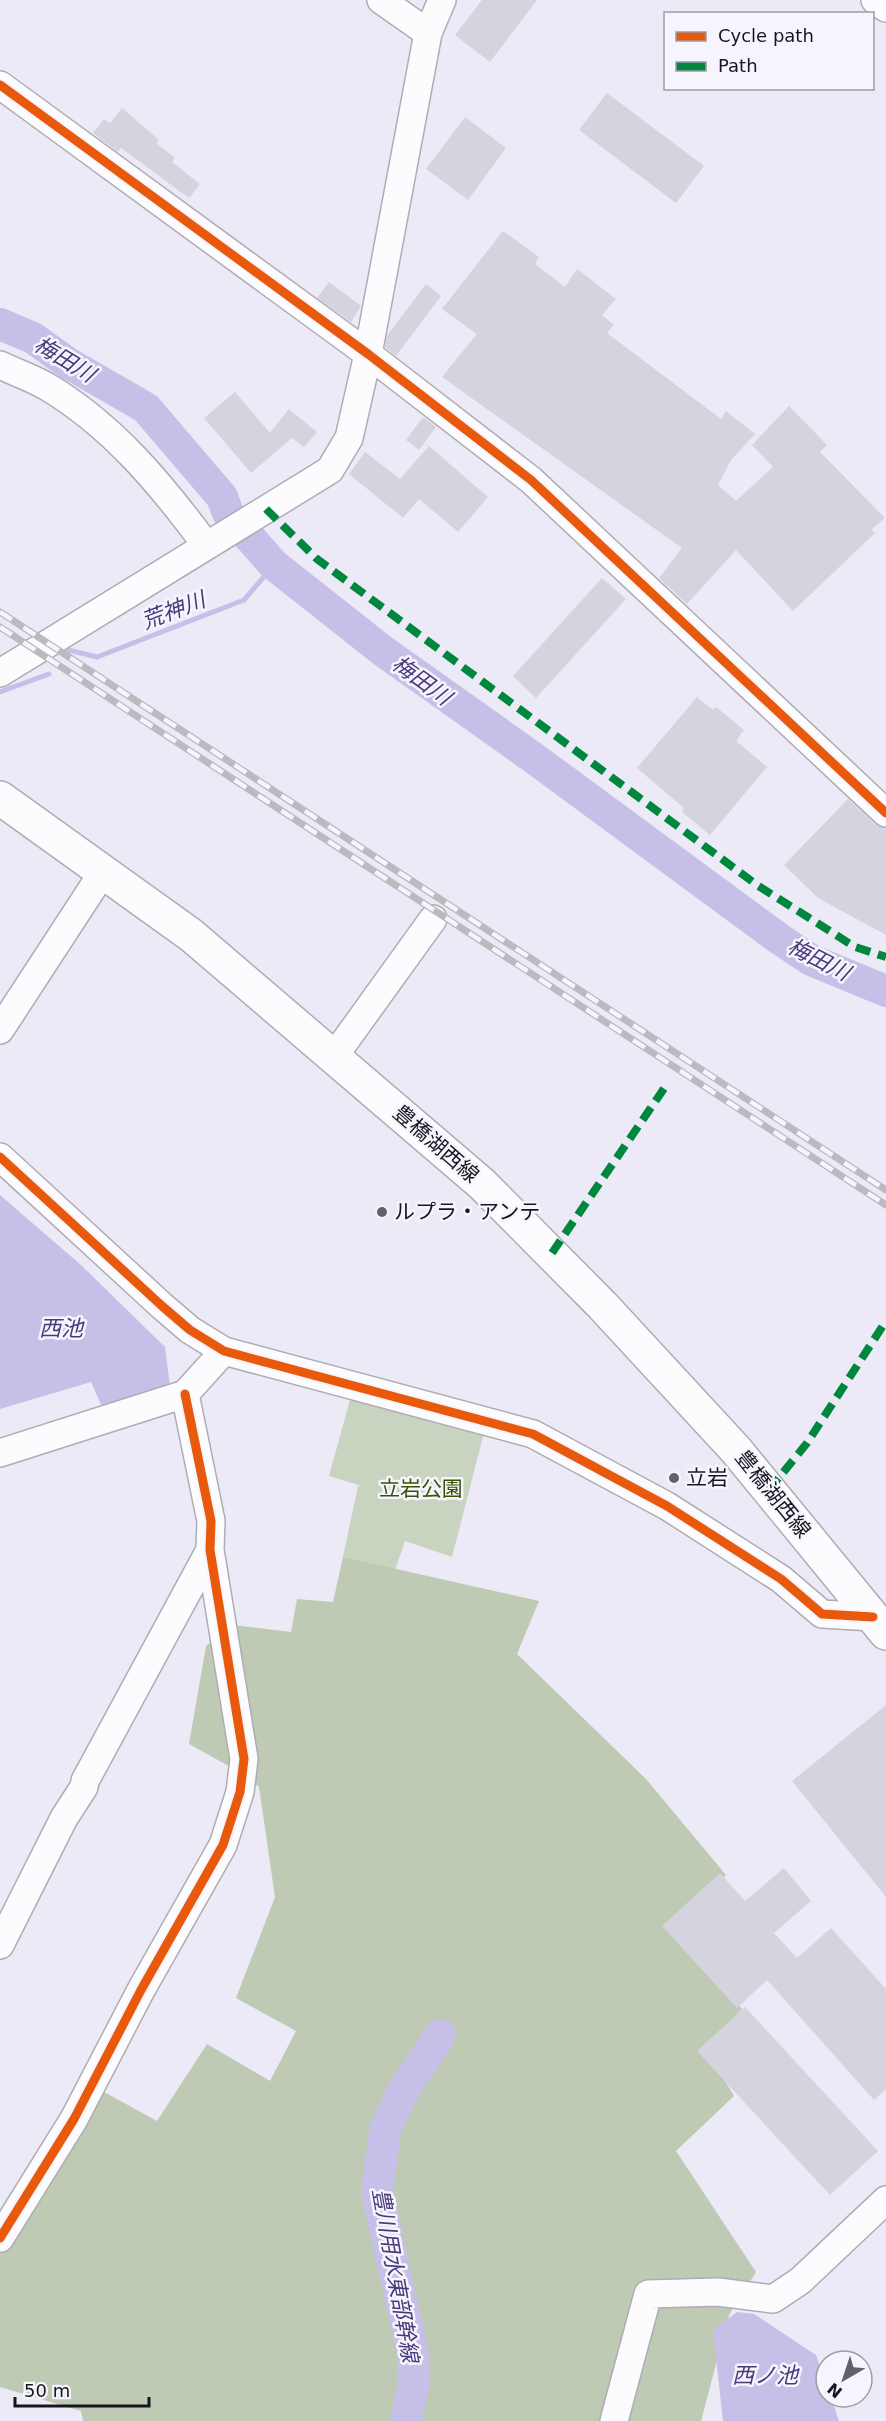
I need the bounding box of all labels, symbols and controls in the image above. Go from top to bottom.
legend [664,12,874,90]
text: Cycle path [718,25,814,46]
text: Path [718,55,758,76]
water label: 梅田川 [30,332,101,388]
water label: 荒神川 [138,586,210,634]
water label: 梅田川 [388,651,457,711]
water label: 梅田川 [784,933,856,986]
street label: 豊橋湖西線 [389,1101,483,1187]
place label: ルプラ・アンテ [394,1200,540,1224]
marker: ルプラ・アンテ [375,1205,389,1219]
water label: 西池 [39,1316,85,1341]
street label: 豊橋湖西線 [731,1446,815,1542]
place label: 立岩 [686,1466,728,1490]
marker: 立岩 [667,1471,681,1485]
park label: 立岩公園 [379,1477,463,1501]
water label: 豊川用水東部幹線 [368,2186,424,2367]
north arrow [814,2349,874,2409]
water label: 西ノ池 [732,2363,800,2388]
scale bar [15,2370,148,2408]
text: N [824,2379,846,2402]
text: 50 m [24,2380,70,2401]

